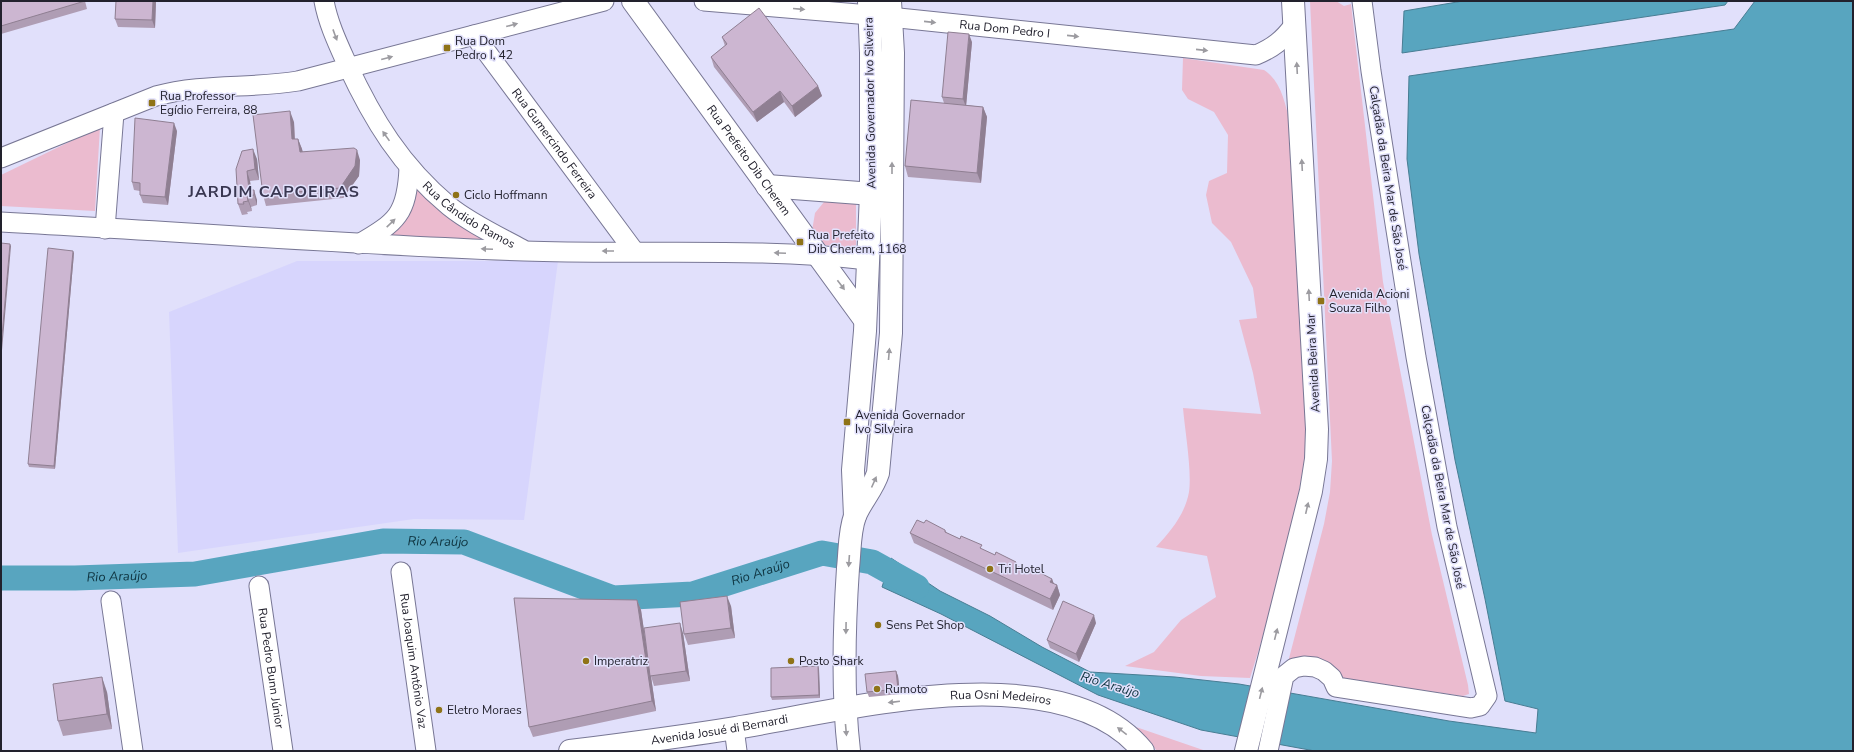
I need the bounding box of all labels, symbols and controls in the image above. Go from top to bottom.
one-way arrow [793,6,805,12]
street label: Rua Dom Pedro I [959,16,1051,42]
street label: Avenida Governador Ivo Silveira [861,17,879,189]
one-way arrow [924,19,936,25]
one-way arrow [507,22,519,28]
one-way arrow [332,30,338,42]
place label: Rua Dom Pedro I, 42 [455,33,513,63]
one-way arrow [1067,33,1079,39]
marker: Rua Dom Pedro I, 42 [442,43,452,53]
one-way arrow [1196,46,1208,53]
one-way arrow [381,55,393,61]
one-way arrow [1293,62,1300,74]
street label: Calçadão da Beira Mar de São José [1365,84,1411,272]
street label: Rua Gumercindo Ferreira [508,85,601,202]
place label: Rua Professor Egídio Ferreira, 88 [160,88,258,118]
marker: Rua Professor Egídio Ferreira, 88 [147,98,157,108]
street label: Rua Prefeito Dib Cherem [703,102,795,219]
one-way arrow [382,131,390,141]
one-way arrow [1299,158,1305,171]
one-way arrow [889,161,895,174]
street label: Rua Cândido Ramos [419,178,518,252]
district label: JARDIM CAPOEIRAS [187,181,360,203]
place label: Ciclo Hoffmann [464,187,547,203]
marker: Ciclo Hoffmann [451,190,461,200]
one-way arrow [386,218,396,228]
place label: Rua Prefeito Dib Cherem, 1168 [808,227,907,257]
marker: Rua Prefeito Dib Cherem, 1168 [795,237,805,247]
one-way arrow [481,246,493,253]
one-way arrow [601,248,614,254]
one-way arrow [773,250,786,256]
one-way arrow [837,280,845,290]
place label: Avenida Acioni Souza Filho [1329,286,1409,316]
one-way arrow [1306,289,1313,301]
marker: Avenida Acioni Souza Filho [1316,296,1326,306]
street label: Avenida Beira Mar [1302,313,1324,413]
one-way arrow [886,348,892,360]
street label: Calçadão da Beira Mar de São José [1417,404,1469,590]
place label: Avenida Governador Ivo Silveira [855,407,966,437]
marker: Avenida Governador Ivo Silveira [842,417,852,427]
one-way arrow [872,476,878,488]
one-way arrow [1305,502,1311,514]
water label: Rio Araújo [408,532,471,552]
water label: Rio Araújo [729,555,792,590]
one-way arrow [845,555,852,567]
place label: Tri Hotel [998,561,1045,577]
marker: Tri Hotel [985,564,995,574]
water label: Rio Araújo [86,567,148,587]
street label: Rua Joaquim Antônio Vaz [396,592,431,730]
street label: Rua Pedro Bunn Júnior [254,607,288,730]
place label: Sens Pet Shop [886,617,964,633]
marker: Sens Pet Shop [873,620,883,630]
one-way arrow [843,622,849,635]
one-way arrow [1273,628,1279,640]
place label: Imperatriz [594,653,649,669]
place label: Posto Shark [799,653,864,669]
marker: Imperatriz [581,656,591,666]
marker: Posto Shark [786,656,796,666]
water label: Rio Araújo [1078,668,1142,702]
place label: Rumoto [885,681,928,697]
marker: Rumoto [872,684,882,694]
street label: Rua Osni Medeiros [950,687,1053,709]
one-way arrow [1258,687,1264,700]
one-way arrow [888,699,900,705]
place label: Eletro Moraes [447,702,522,718]
marker: Eletro Moraes [434,705,444,715]
street label: Avenida Josué di Bernardi [650,711,789,748]
one-way arrow [843,724,850,736]
one-way arrow [1117,727,1128,736]

